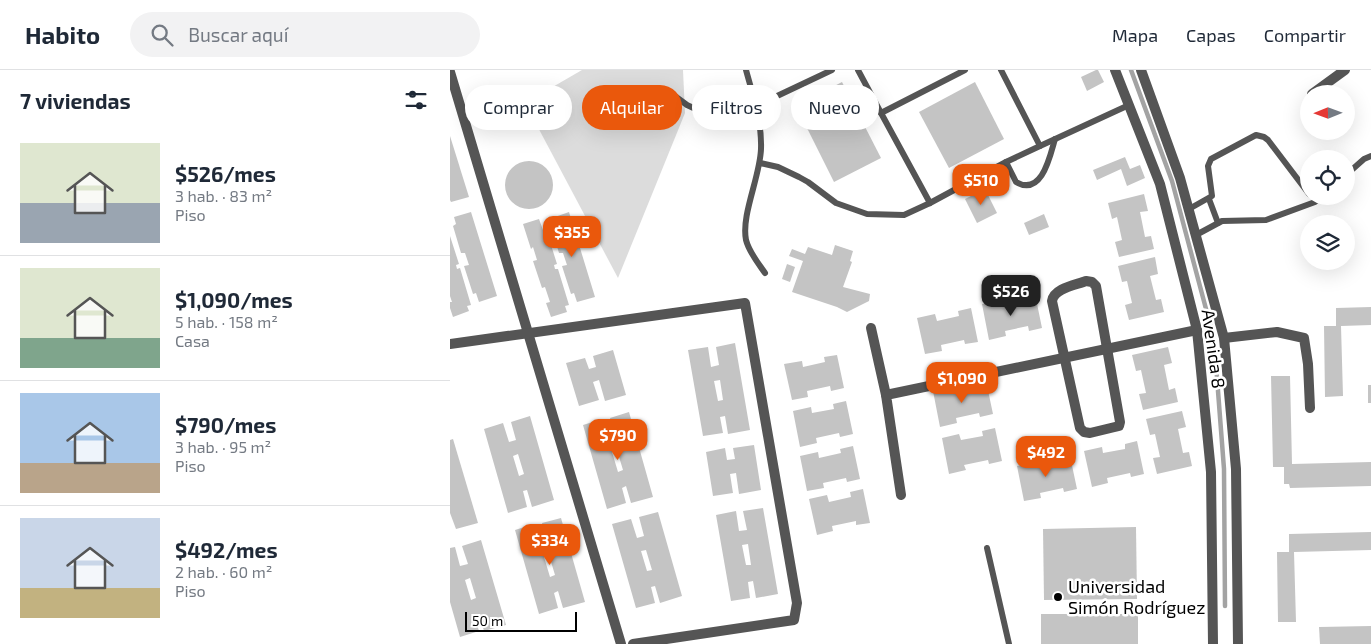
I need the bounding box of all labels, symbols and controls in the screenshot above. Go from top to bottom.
search box [130,12,480,57]
text: Habito [25,20,100,49]
icon: search [148,21,176,49]
text: Buscar aquí [188,23,288,46]
text: Mapa [1112,24,1158,46]
text: Capas [1186,24,1236,46]
text: Compartir [1264,24,1346,46]
chip: Comprar [465,85,572,130]
chip: Alquilar [582,85,682,130]
chip: Filtros [692,85,781,130]
chip: Nuevo [791,85,879,130]
north arrow [1300,85,1355,140]
map controls [1300,85,1355,270]
icon: filters [402,86,430,114]
text: 7 viviendas [20,88,131,113]
button: locate [1300,150,1355,205]
text: $526/mes [175,161,276,186]
icon: home [60,163,120,223]
pin: $510 [951,164,1011,206]
text: $510 [963,170,999,189]
text: 3 hab. · 83 m² [175,186,272,205]
text: Piso [175,205,206,224]
button: layers [1300,215,1355,270]
pin: $355 [542,216,602,258]
text: $355 [554,222,590,241]
pin: $526 [981,274,1041,317]
text: $526 [993,281,1029,300]
text: $1,090/mes [175,287,293,312]
icon: home [60,288,120,348]
street label: Avenida 8 [1198,308,1230,390]
text: 5 hab. · 158 m² [175,312,278,331]
text: Casa [175,331,210,350]
pin: $1,090 [921,362,1003,404]
text: $1,090 [937,368,987,387]
text: $790/mes [175,412,276,437]
icon: home [60,413,120,473]
pin: $790 [588,418,648,461]
text: $790 [599,425,637,444]
pin: $492 [1016,436,1076,478]
text: 3 hab. · 95 m² [175,437,271,456]
text: $492 [1027,442,1065,461]
text: Piso [175,456,206,475]
pin: $334 [520,524,580,566]
text: $334 [531,530,569,549]
text: $492/mes [175,537,278,562]
icon: home [60,538,120,598]
text: 2 hab. · 60 m² [175,562,272,581]
place label: Universidad Simón Rodríguez [1068,575,1205,618]
text: Piso [175,581,206,600]
marker: Universidad Simón Rodríguez [1052,591,1064,603]
scale bar [465,609,578,632]
text: 50 m [472,612,503,629]

